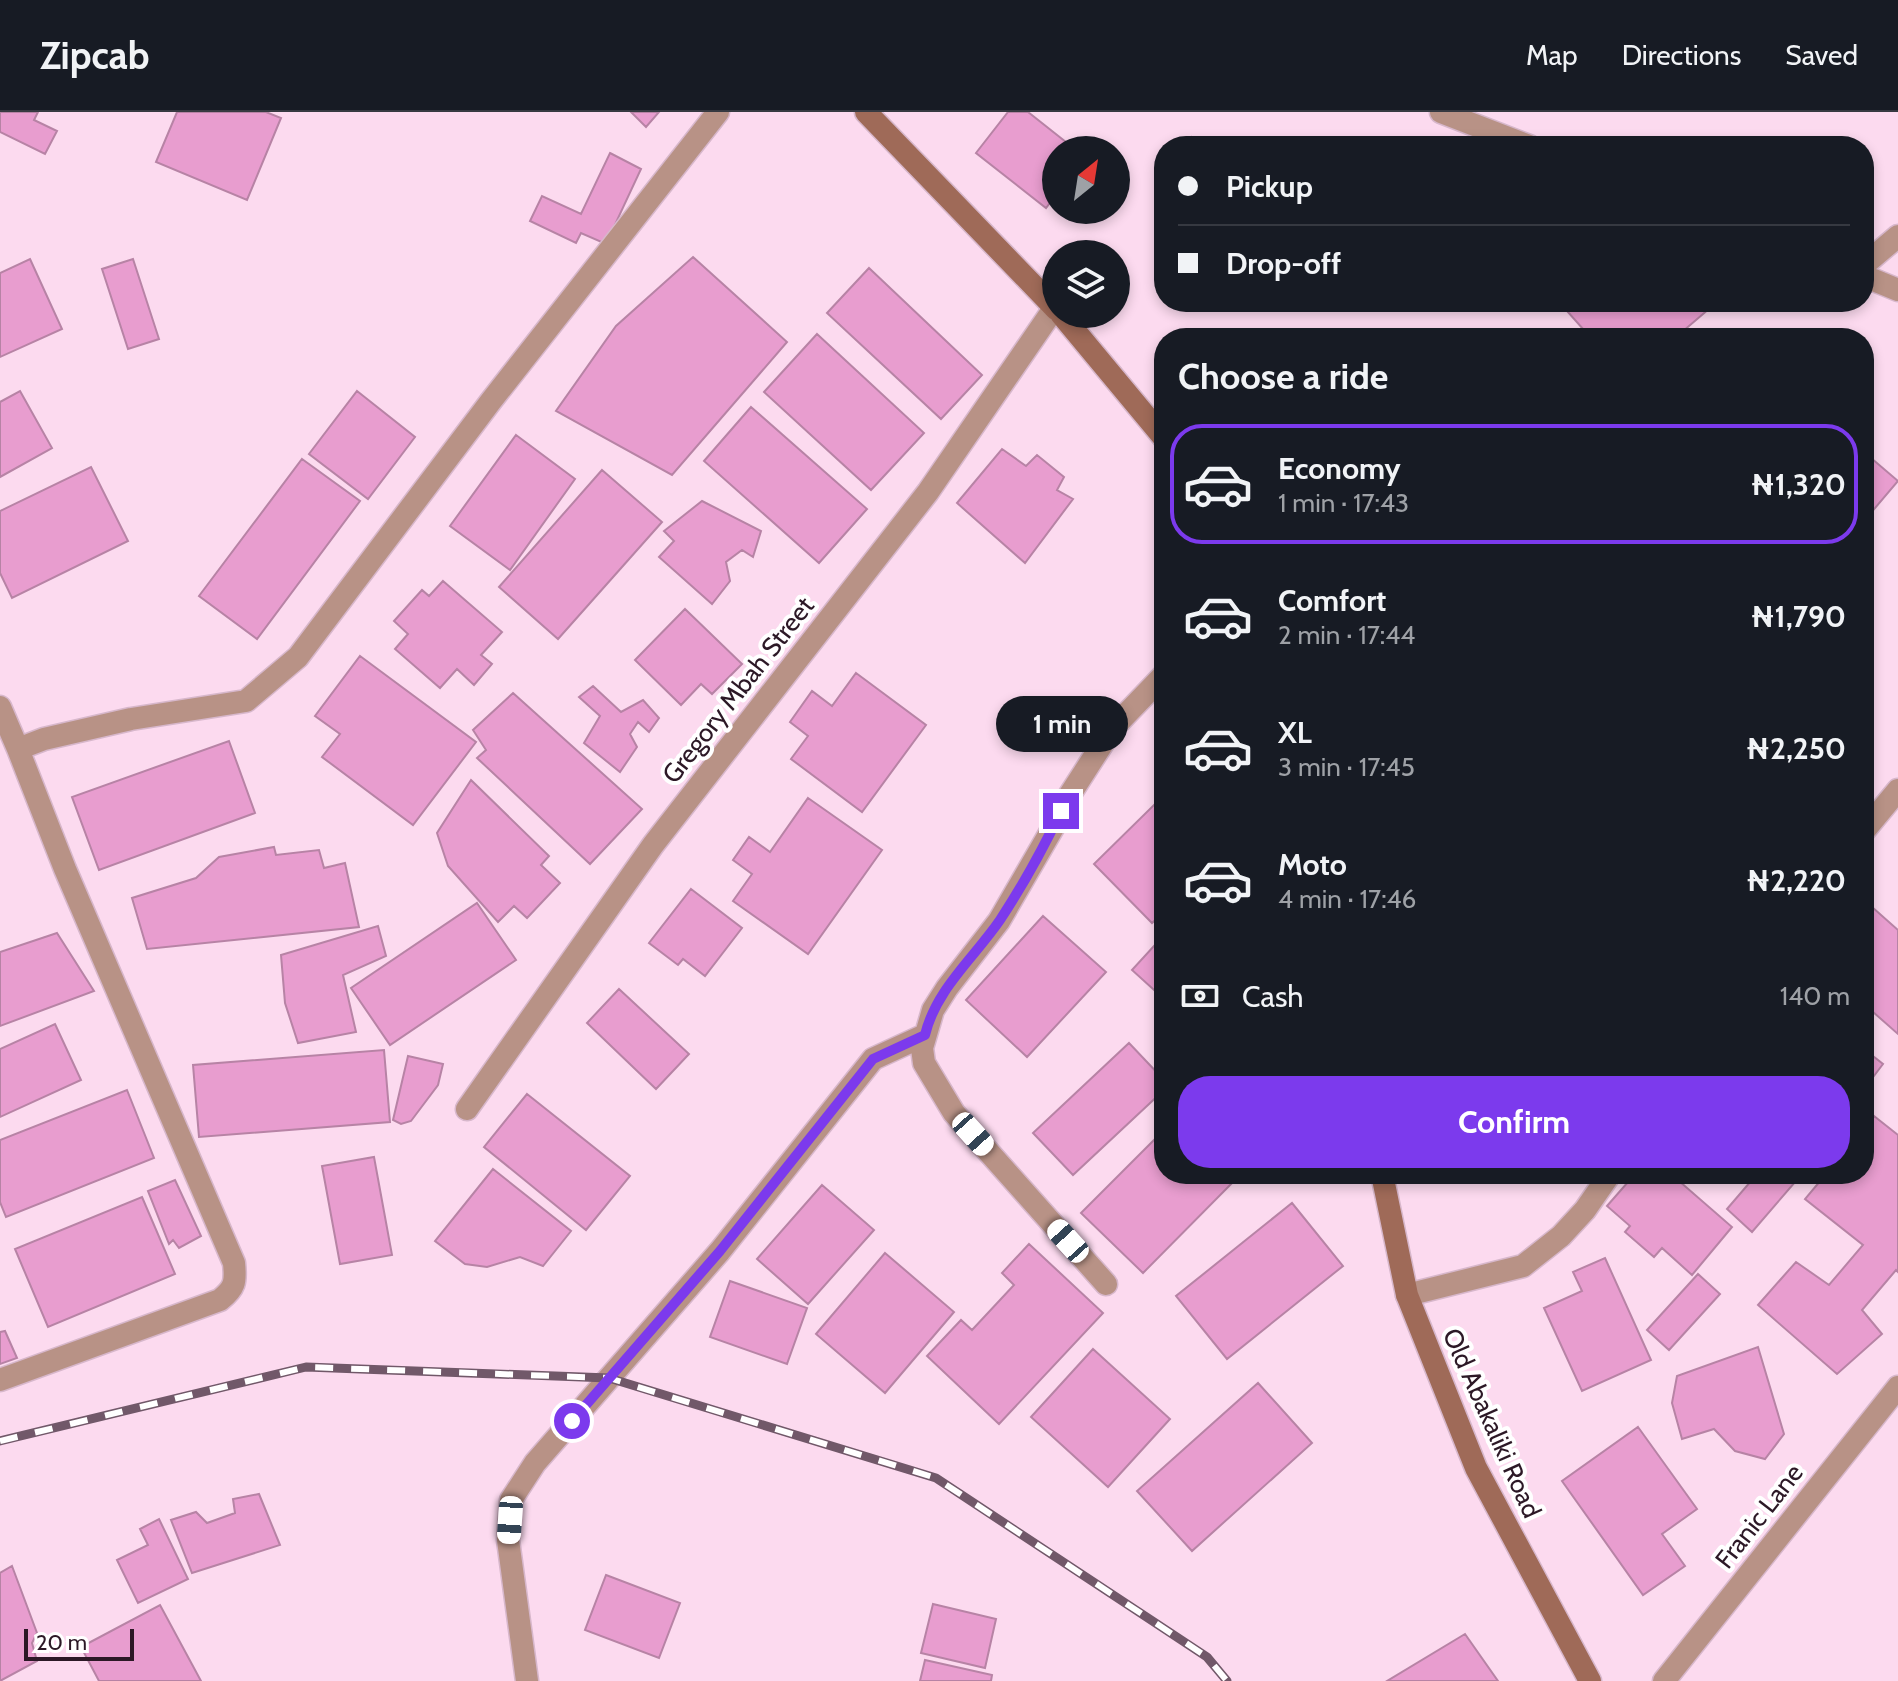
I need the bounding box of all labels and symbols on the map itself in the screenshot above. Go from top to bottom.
north arrow [1042,136,1130,224]
street label: Gregory Mbah Street [655,590,821,789]
callout: 1 min [995,695,1127,751]
route end [1043,793,1079,829]
car [948,1108,998,1160]
car [1043,1215,1093,1267]
street label: Old Abakaliki Road [1436,1323,1548,1523]
route start [554,1403,590,1439]
street label: Franic Lane [1708,1457,1810,1575]
car [496,1495,524,1545]
scale bar [24,1625,134,1661]

